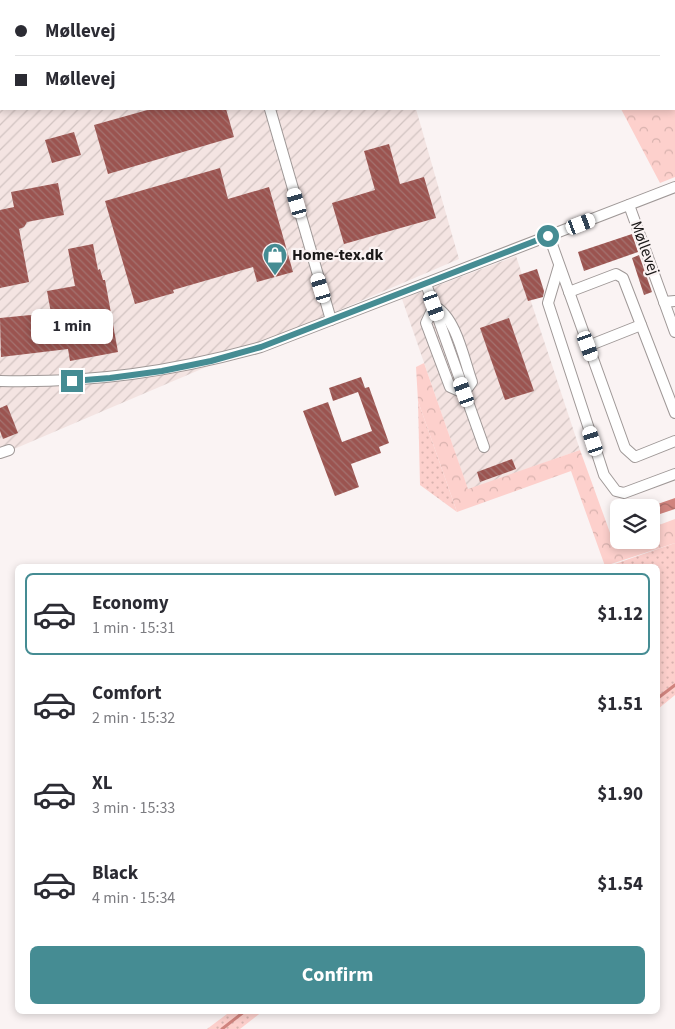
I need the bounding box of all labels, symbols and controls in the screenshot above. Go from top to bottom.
text: Møllevej [45,18,116,45]
text: Møllevej [45,66,116,93]
car [285,187,308,219]
car [564,212,597,236]
street label: Møllevej [625,218,665,278]
route start [537,225,559,247]
shop icon: Home-tex.dk [262,242,288,276]
place label: Home-tex.dk [292,244,383,266]
car [309,271,332,305]
car [421,289,446,323]
callout: 1 min [31,308,113,344]
text: 1 min [53,315,91,337]
car [575,329,600,363]
route end [61,370,83,392]
car [451,375,476,409]
car [581,424,604,458]
map controls [610,499,660,549]
button: layers [610,499,660,549]
text: Economy [92,590,169,617]
icon: car [32,592,77,637]
text: $1.12 [597,601,643,628]
text: 1 min · 15:31 [92,617,175,639]
text: Comfort [92,680,162,707]
icon: car [32,682,77,727]
text: $1.51 [597,691,643,718]
text: 2 min · 15:32 [92,707,175,729]
text: XL [92,770,113,797]
icon: car [32,772,77,817]
text: $1.90 [597,781,643,808]
text: 3 min · 15:33 [92,797,175,819]
text: Black [92,860,138,887]
icon: car [32,862,77,907]
text: $1.54 [597,871,643,898]
text: 4 min · 15:34 [92,887,175,909]
button: Confirm [30,946,645,1004]

